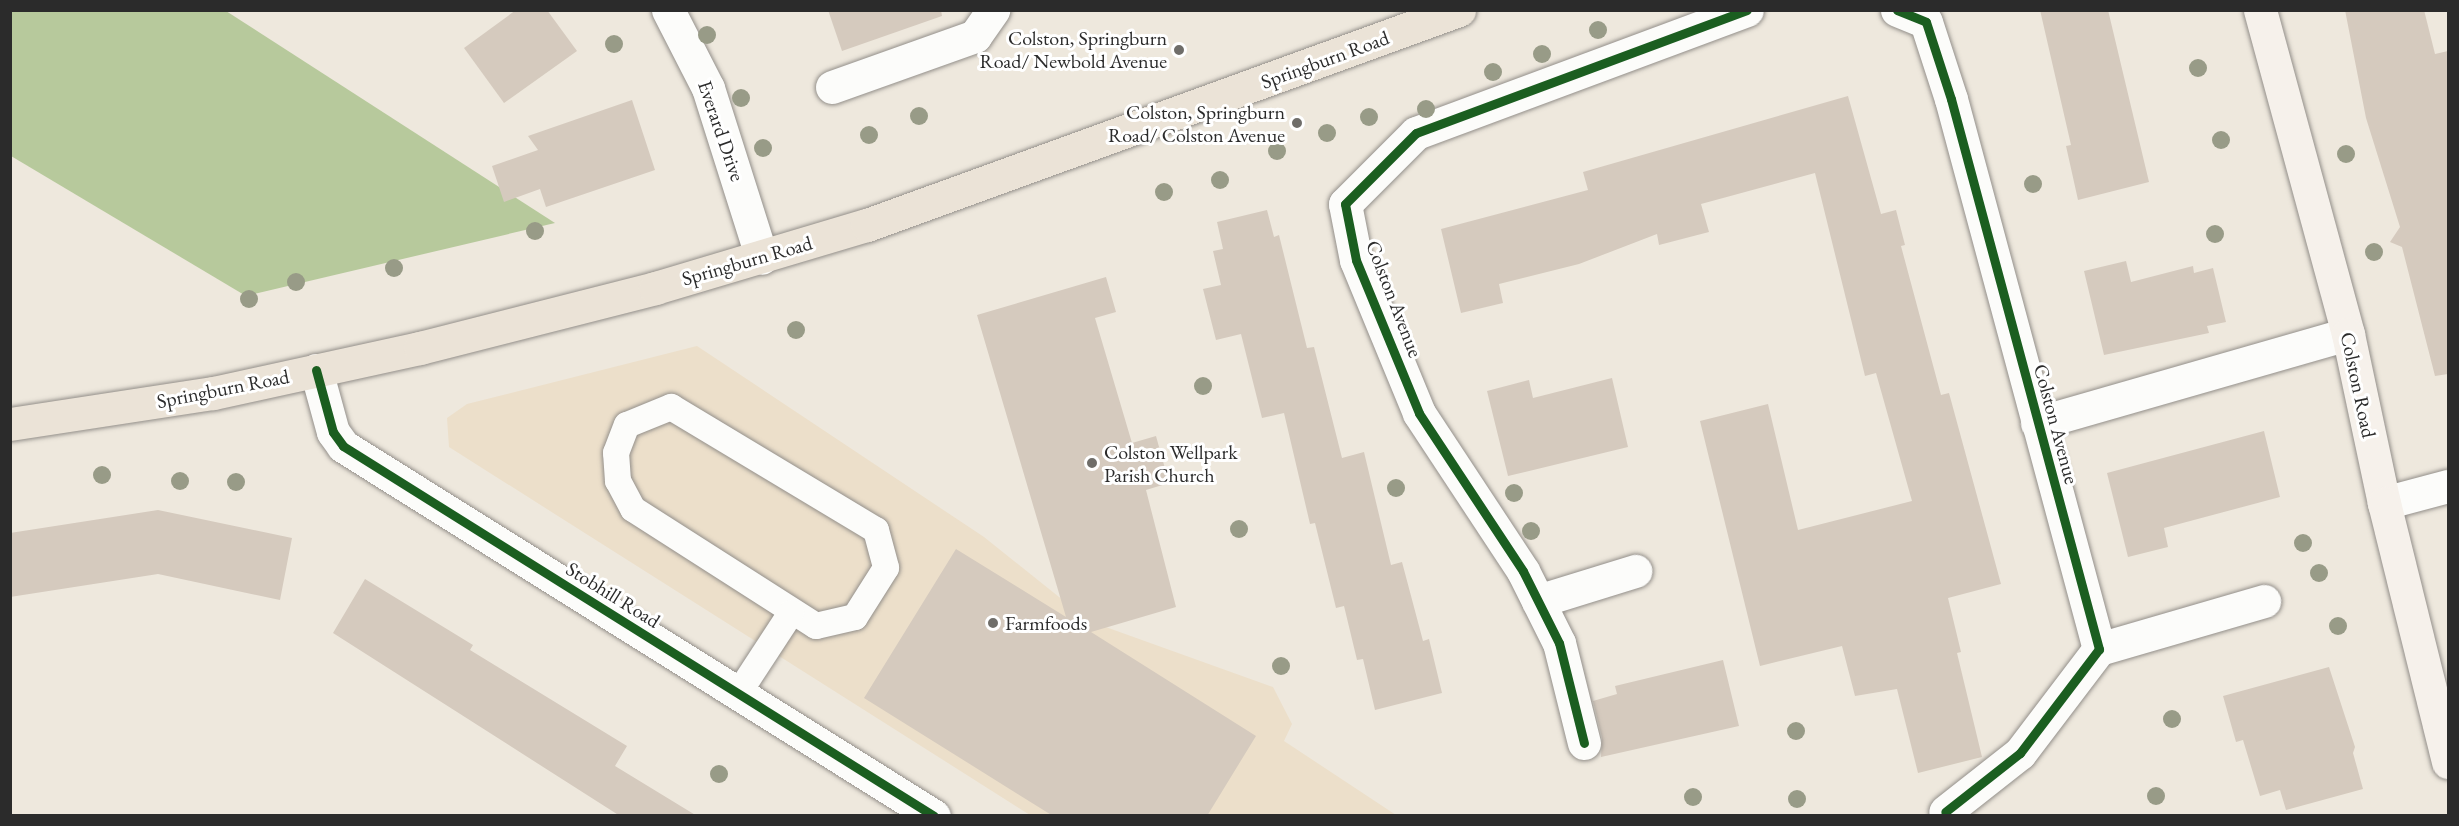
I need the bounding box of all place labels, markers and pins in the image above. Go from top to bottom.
place label: Colston, Springburn Road/ Newbold Avenue [980,27,1167,74]
marker: Colston, Springburn Road/ Newbold Avenue [1172,43,1186,57]
place label: Colston, Springburn Road/ Colston Avenue [1108,100,1285,147]
marker: Colston, Springburn Road/ Colston Avenue [1290,116,1304,130]
place label: Colston Wellpark Parish Church [1104,440,1238,487]
marker: Colston Wellpark Parish Church [1085,456,1099,470]
place label: Farmfoods [1005,611,1087,635]
marker: Farmfoods [986,616,1000,630]

